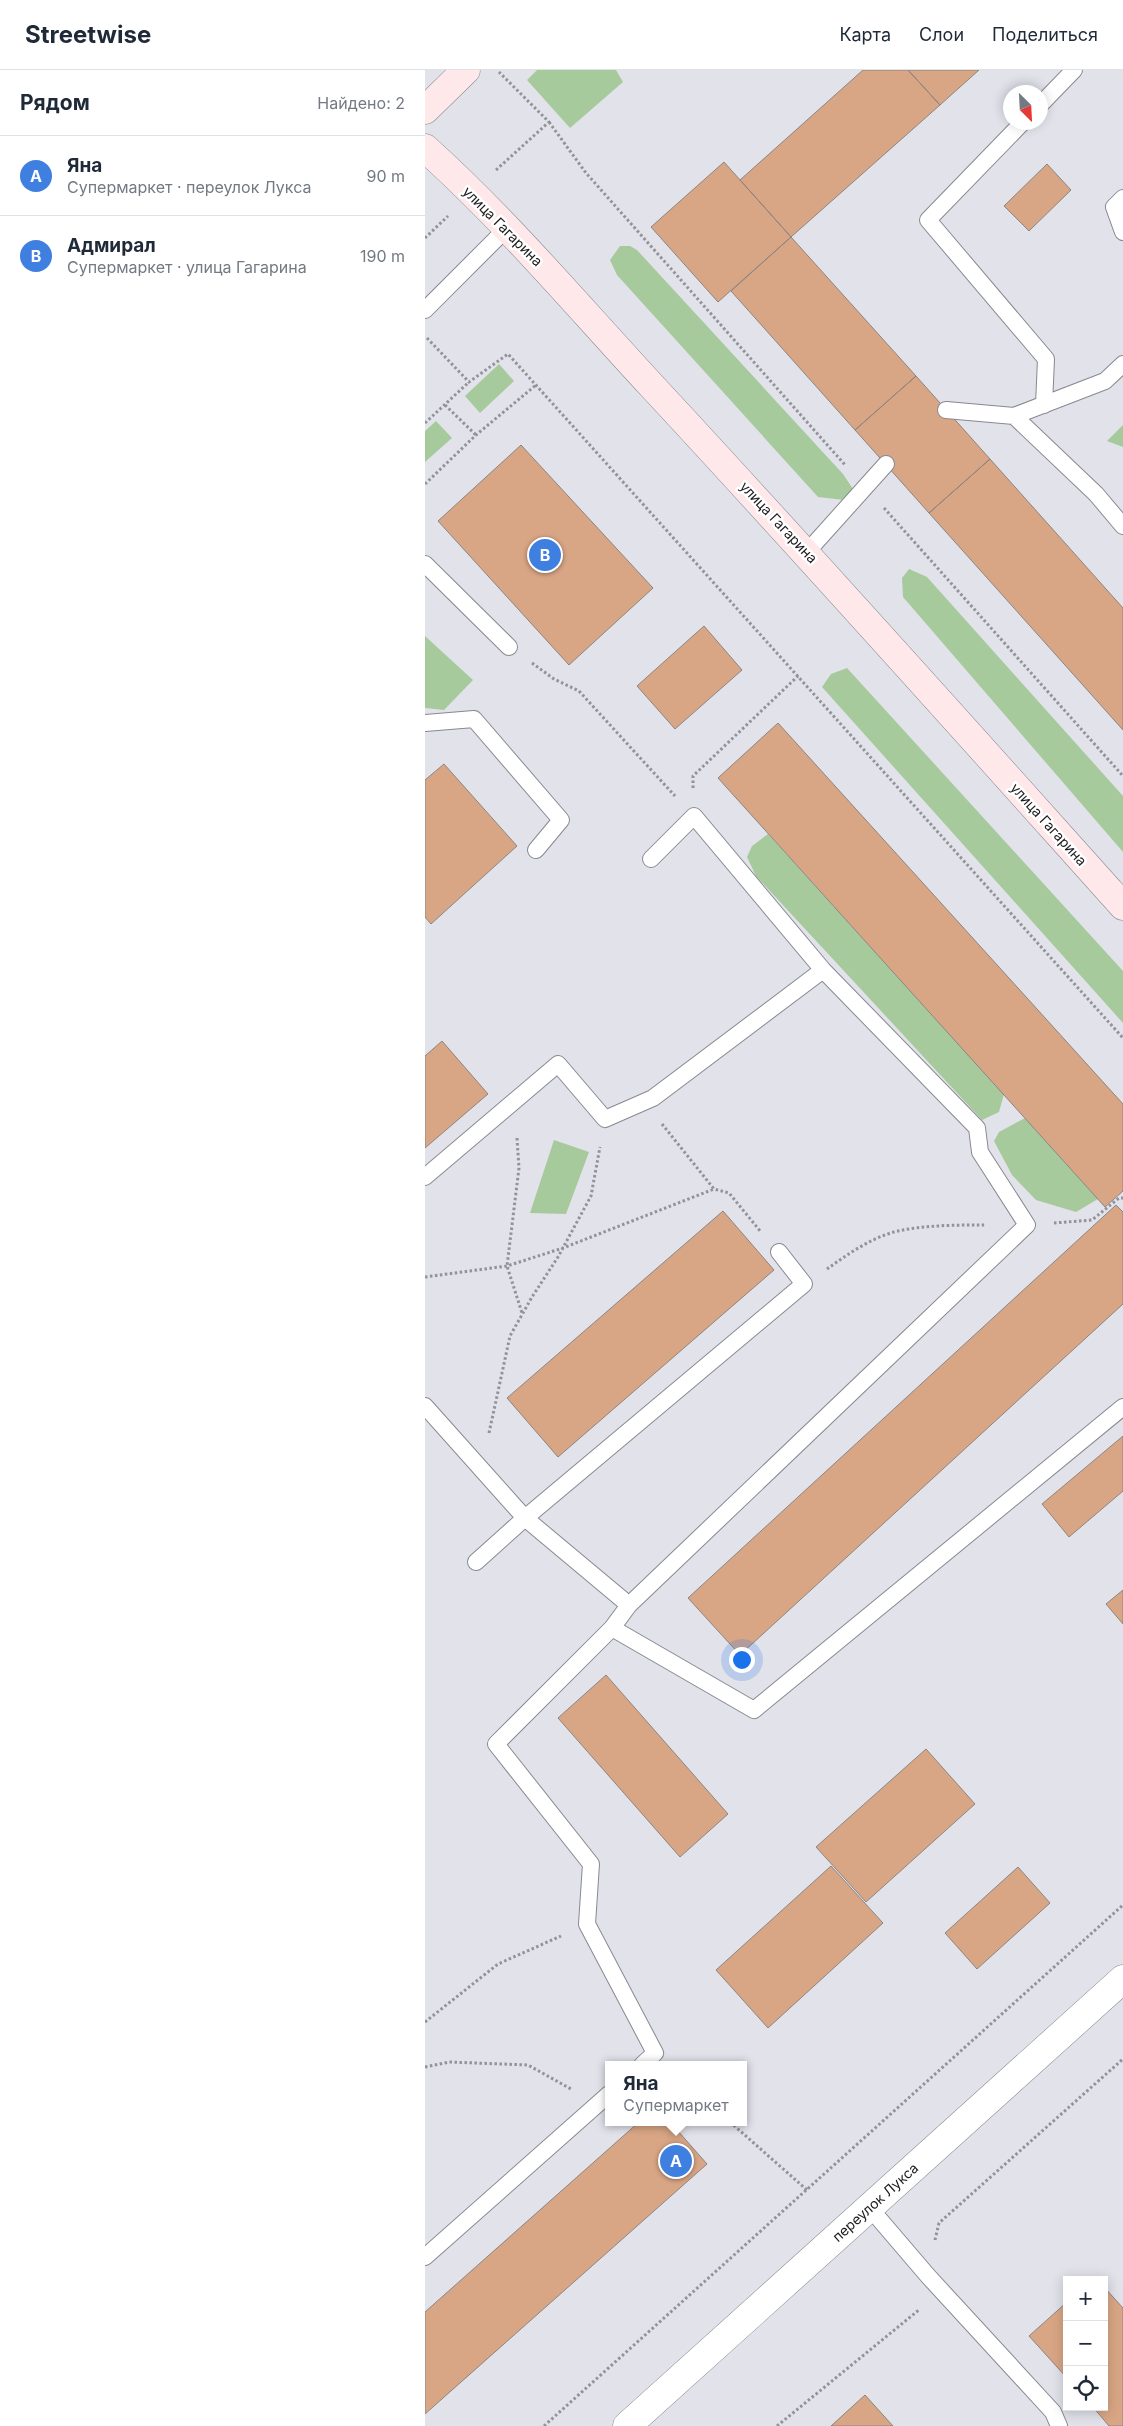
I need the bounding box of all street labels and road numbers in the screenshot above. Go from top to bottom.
street label: улица Гагарина [460,183,546,269]
street label: улица Гагарина [737,478,821,566]
street label: улица Гагарина [1007,779,1091,869]
street label: переулок Лукса [829,2159,921,2245]

